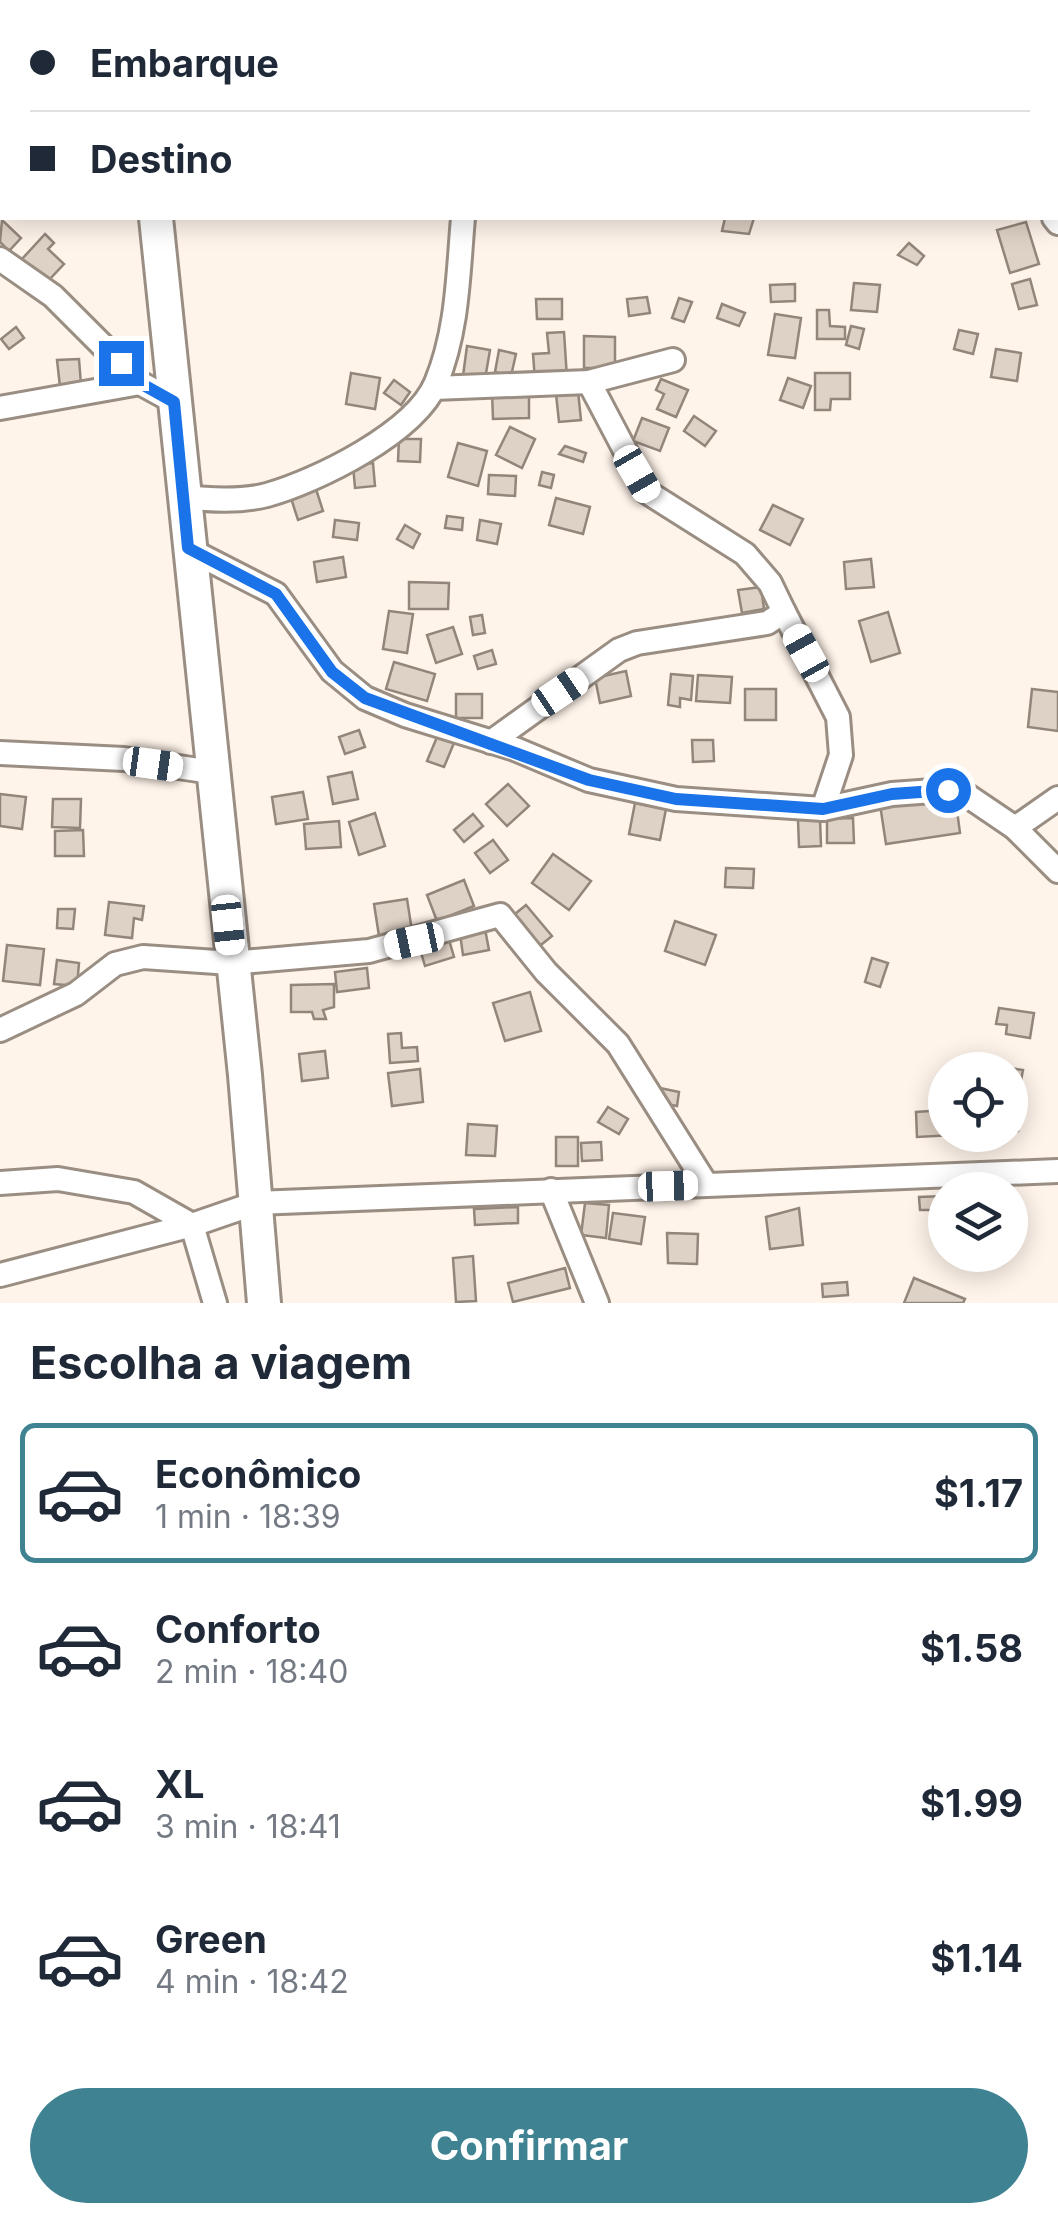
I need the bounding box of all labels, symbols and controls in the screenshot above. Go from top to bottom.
text: Embarque [90,40,279,86]
text: Destino [90,136,233,182]
route end [99,341,144,386]
car [609,441,665,507]
car [778,619,834,687]
car [527,663,593,721]
car [121,745,185,783]
route start [926,768,971,813]
car [210,894,246,956]
car [382,920,446,962]
map controls [928,1052,1028,1272]
button: locate [928,1052,1028,1152]
car [637,1170,699,1202]
button: layers [928,1172,1028,1272]
text: Escolha a viagem [30,1335,412,1390]
icon: car [35,1448,125,1538]
text: Econômico [155,1451,361,1497]
text: $1.17 [934,1470,1023,1516]
text: 1 min · 18:39 [155,1497,341,1536]
icon: car [35,1603,125,1693]
text: Conforto [155,1606,321,1652]
text: $1.58 [920,1625,1023,1671]
text: 2 min · 18:40 [155,1652,348,1691]
icon: car [35,1758,125,1848]
text: XL [155,1761,205,1807]
text: $1.99 [920,1780,1023,1826]
text: 3 min · 18:41 [155,1807,341,1846]
icon: car [35,1913,125,2003]
text: Green [155,1916,267,1962]
text: $1.14 [930,1935,1023,1981]
text: 4 min · 18:42 [155,1962,349,2001]
button: Confirmar [30,2088,1028,2203]

